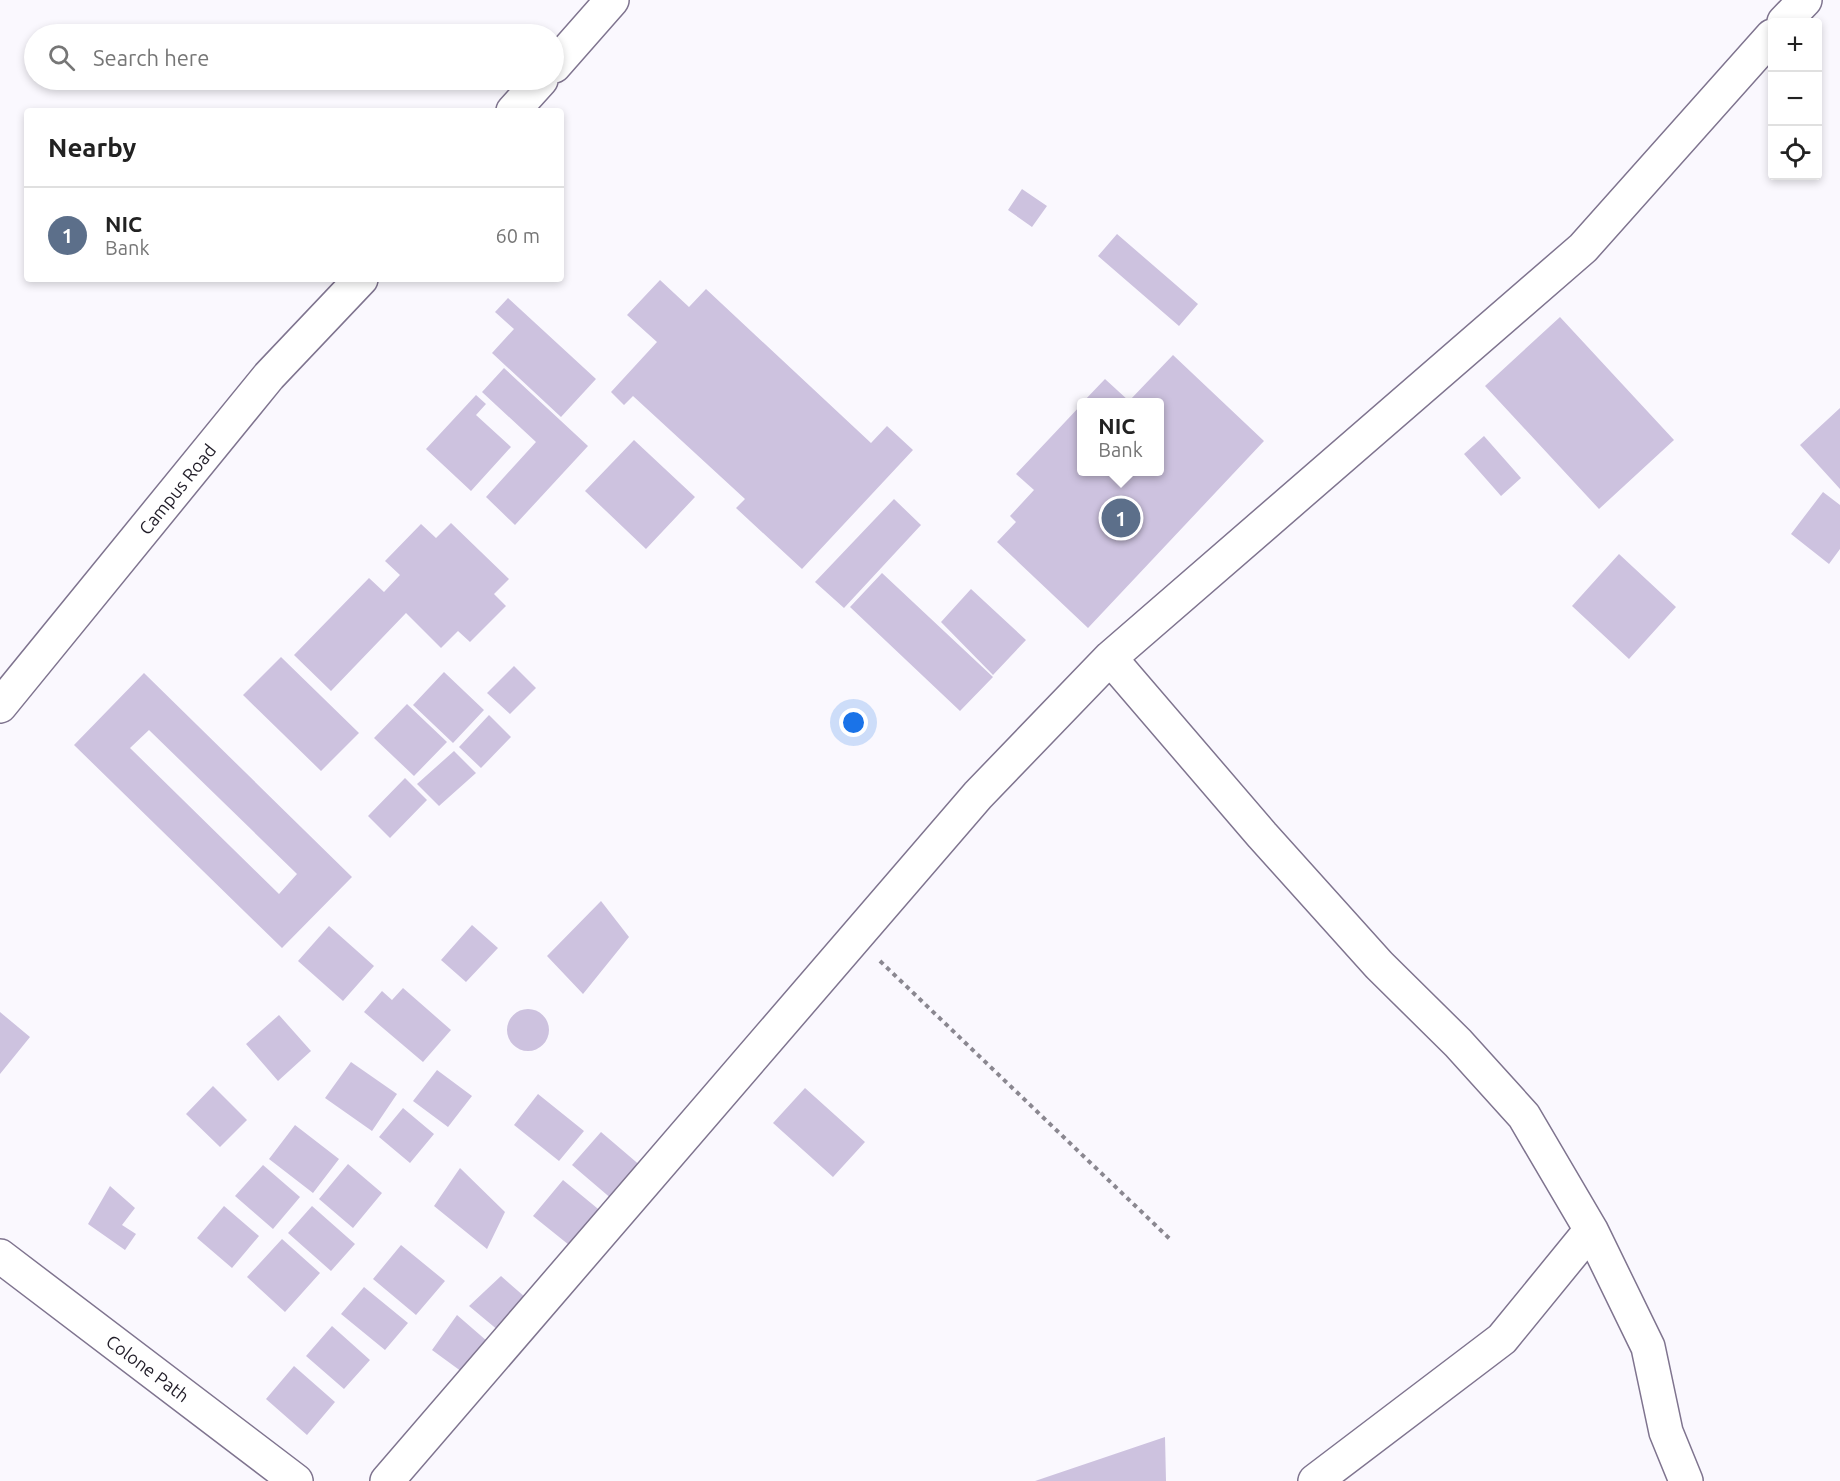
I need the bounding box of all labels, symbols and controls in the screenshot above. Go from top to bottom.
map controls [1768,18,1822,180]
button: + [1768,18,1822,72]
search box [24,24,564,90]
icon: search [45,41,78,74]
text: Search here [93,45,209,70]
button: − [1768,72,1822,126]
button: locate [1768,126,1822,180]
text: Nearby [48,133,136,162]
text: NIC [105,211,142,236]
text: 1 [62,224,73,247]
text: 60 m [496,224,540,247]
text: Bank [105,236,150,259]
popup [1077,398,1164,476]
text: NIC [1098,413,1135,438]
text: Bank [1098,438,1143,461]
street label: Campus Road [135,440,219,538]
pin: 1 [1102,496,1140,540]
your location [839,708,868,737]
street label: Colone Path [103,1330,193,1406]

